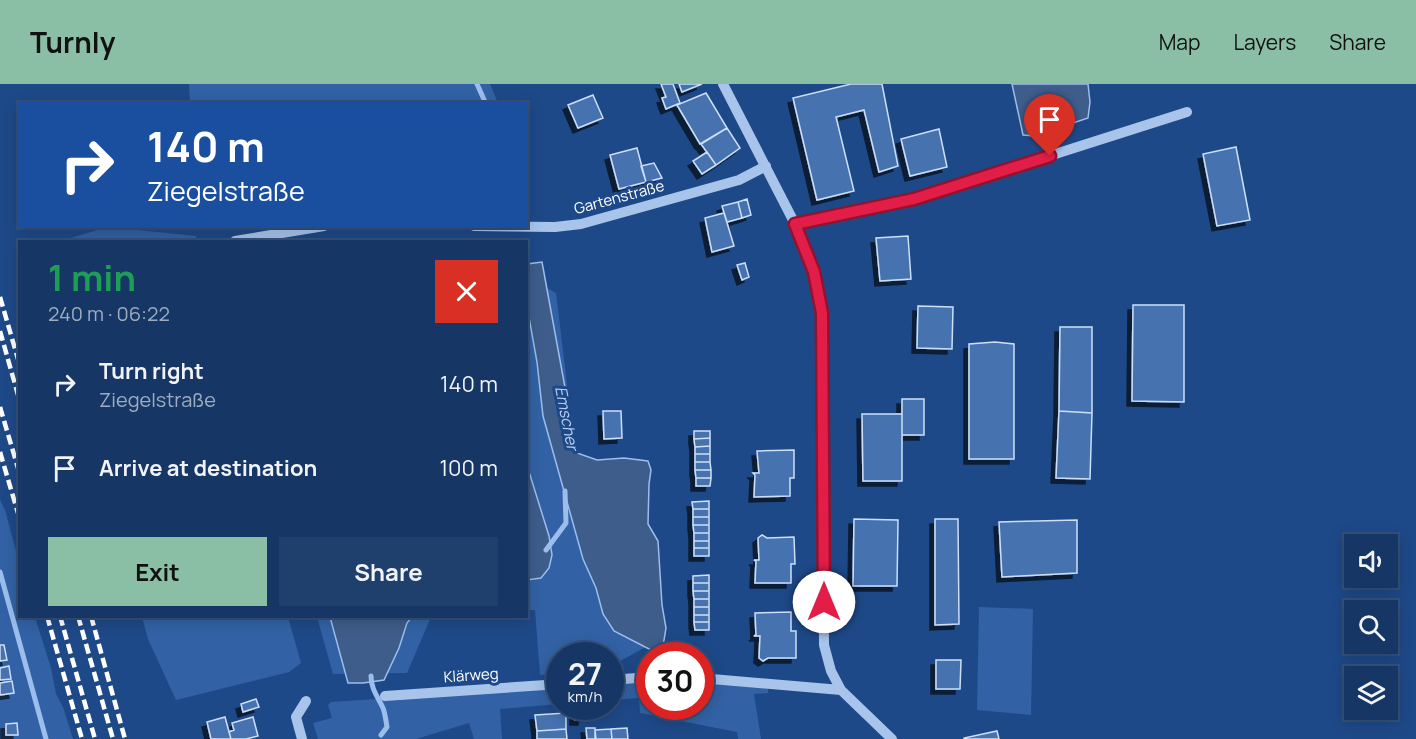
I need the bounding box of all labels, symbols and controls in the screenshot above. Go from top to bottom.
text: Turnly [30,23,115,61]
text: Map [1159,28,1200,56]
text: Layers [1233,28,1296,56]
text: Share [1329,28,1386,56]
pin [1024,94,1075,156]
icon: arrive [1033,103,1066,136]
text: 140 m [147,117,265,175]
icon: right [48,126,126,204]
text: Ziegelstraße [147,172,305,209]
street label: Gartenstraße [572,175,667,219]
text: 1 min [48,253,136,302]
button: close [435,260,498,323]
text: 240 m · 06:22 [48,300,170,327]
text: Turn right [99,356,204,386]
icon: right [48,368,81,401]
text: 140 m [440,369,498,399]
water label: Emscher [550,384,584,454]
text: Ziegelstraße [99,386,216,413]
icon: arrive [48,452,81,485]
text: Arrive at destination [99,453,317,483]
text: 100 m [440,453,498,483]
map controls [1344,534,1398,720]
button: sound [1344,534,1398,588]
button: Exit [48,537,267,606]
button: Share [279,537,498,606]
position arrow [792,570,856,634]
button: search [1344,600,1398,654]
speed limit sign: 30 [636,642,714,720]
text: 27 [568,653,602,694]
street label: Klärweg [443,663,499,687]
button: layers [1344,666,1398,720]
text: km/h [568,686,602,707]

